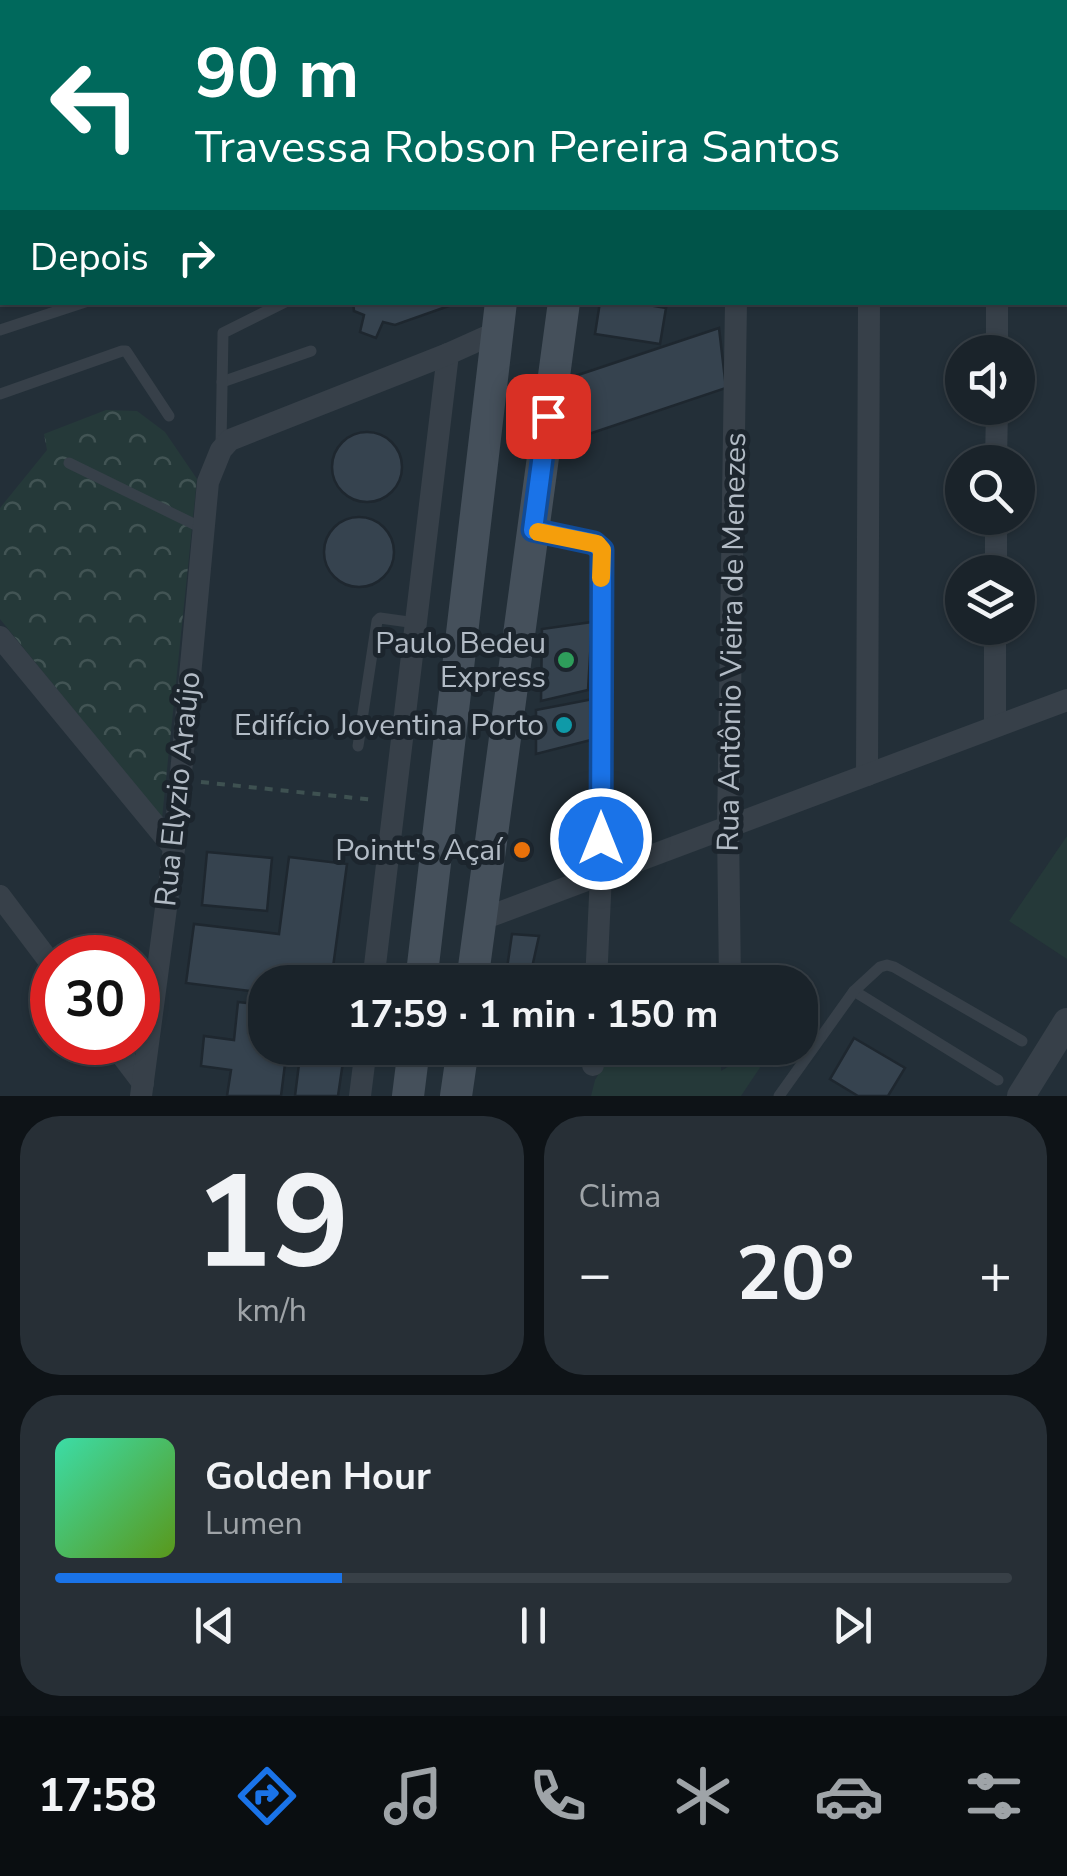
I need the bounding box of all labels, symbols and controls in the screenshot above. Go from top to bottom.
text: 90 m [195,26,359,122]
icon: left [30,40,160,170]
text: Travessa Robson Pereira Santos [195,117,840,178]
icon: right [169,230,224,285]
text: Depois [30,232,149,283]
map controls [945,335,1035,645]
button: sound [945,335,1035,425]
pin [506,374,591,459]
icon: arrive [521,389,576,444]
street label: Rua Antônio Vieira de Menezes [708,432,756,852]
button: search [945,445,1035,535]
button: layers [945,555,1035,645]
place label: Paulo Bedeu Express [375,623,546,698]
marker: Paulo Bedeu Express [555,649,577,671]
street label: Rua Elyzio Araújo [145,670,211,908]
place label: Edifício Joventina Porto [234,705,544,746]
marker: Edifício Joventina Porto [553,714,575,736]
position arrow [549,787,653,891]
place label: Pointt's Açaí [335,830,504,871]
marker: Pointt's Açaí [511,839,533,861]
speed limit sign: 30 [30,935,160,1065]
text: 17:59 · 1 min · 150 m [348,989,718,1040]
text: 19 [194,1135,350,1312]
text: Clima [579,1175,661,1218]
text: 20° [736,1223,854,1325]
text: − [579,1237,612,1312]
text: + [979,1237,1012,1312]
text: km/h [236,1289,307,1332]
text: Golden Hour [205,1451,431,1502]
text: Lumen [205,1502,303,1545]
icon: previous [187,1598,242,1653]
icon: pause [506,1598,561,1653]
icon: next [825,1598,880,1653]
icon: directions [232,1761,302,1831]
icon: music [378,1761,448,1831]
icon: phone [523,1761,593,1831]
icon: climate [668,1761,738,1831]
icon: car [814,1761,884,1831]
icon: filters [959,1761,1029,1831]
text: 17:58 [38,1766,157,1827]

